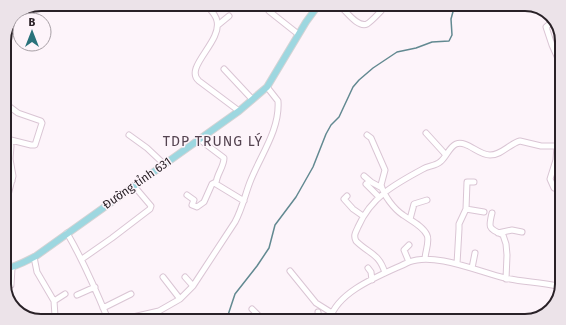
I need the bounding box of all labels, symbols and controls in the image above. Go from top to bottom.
north arrow [12,12,52,52]
text: B [29,16,36,29]
district label: TDP TRUNG LÝ [163,132,263,150]
street label: Đường tỉnh 631 [100,154,174,212]

